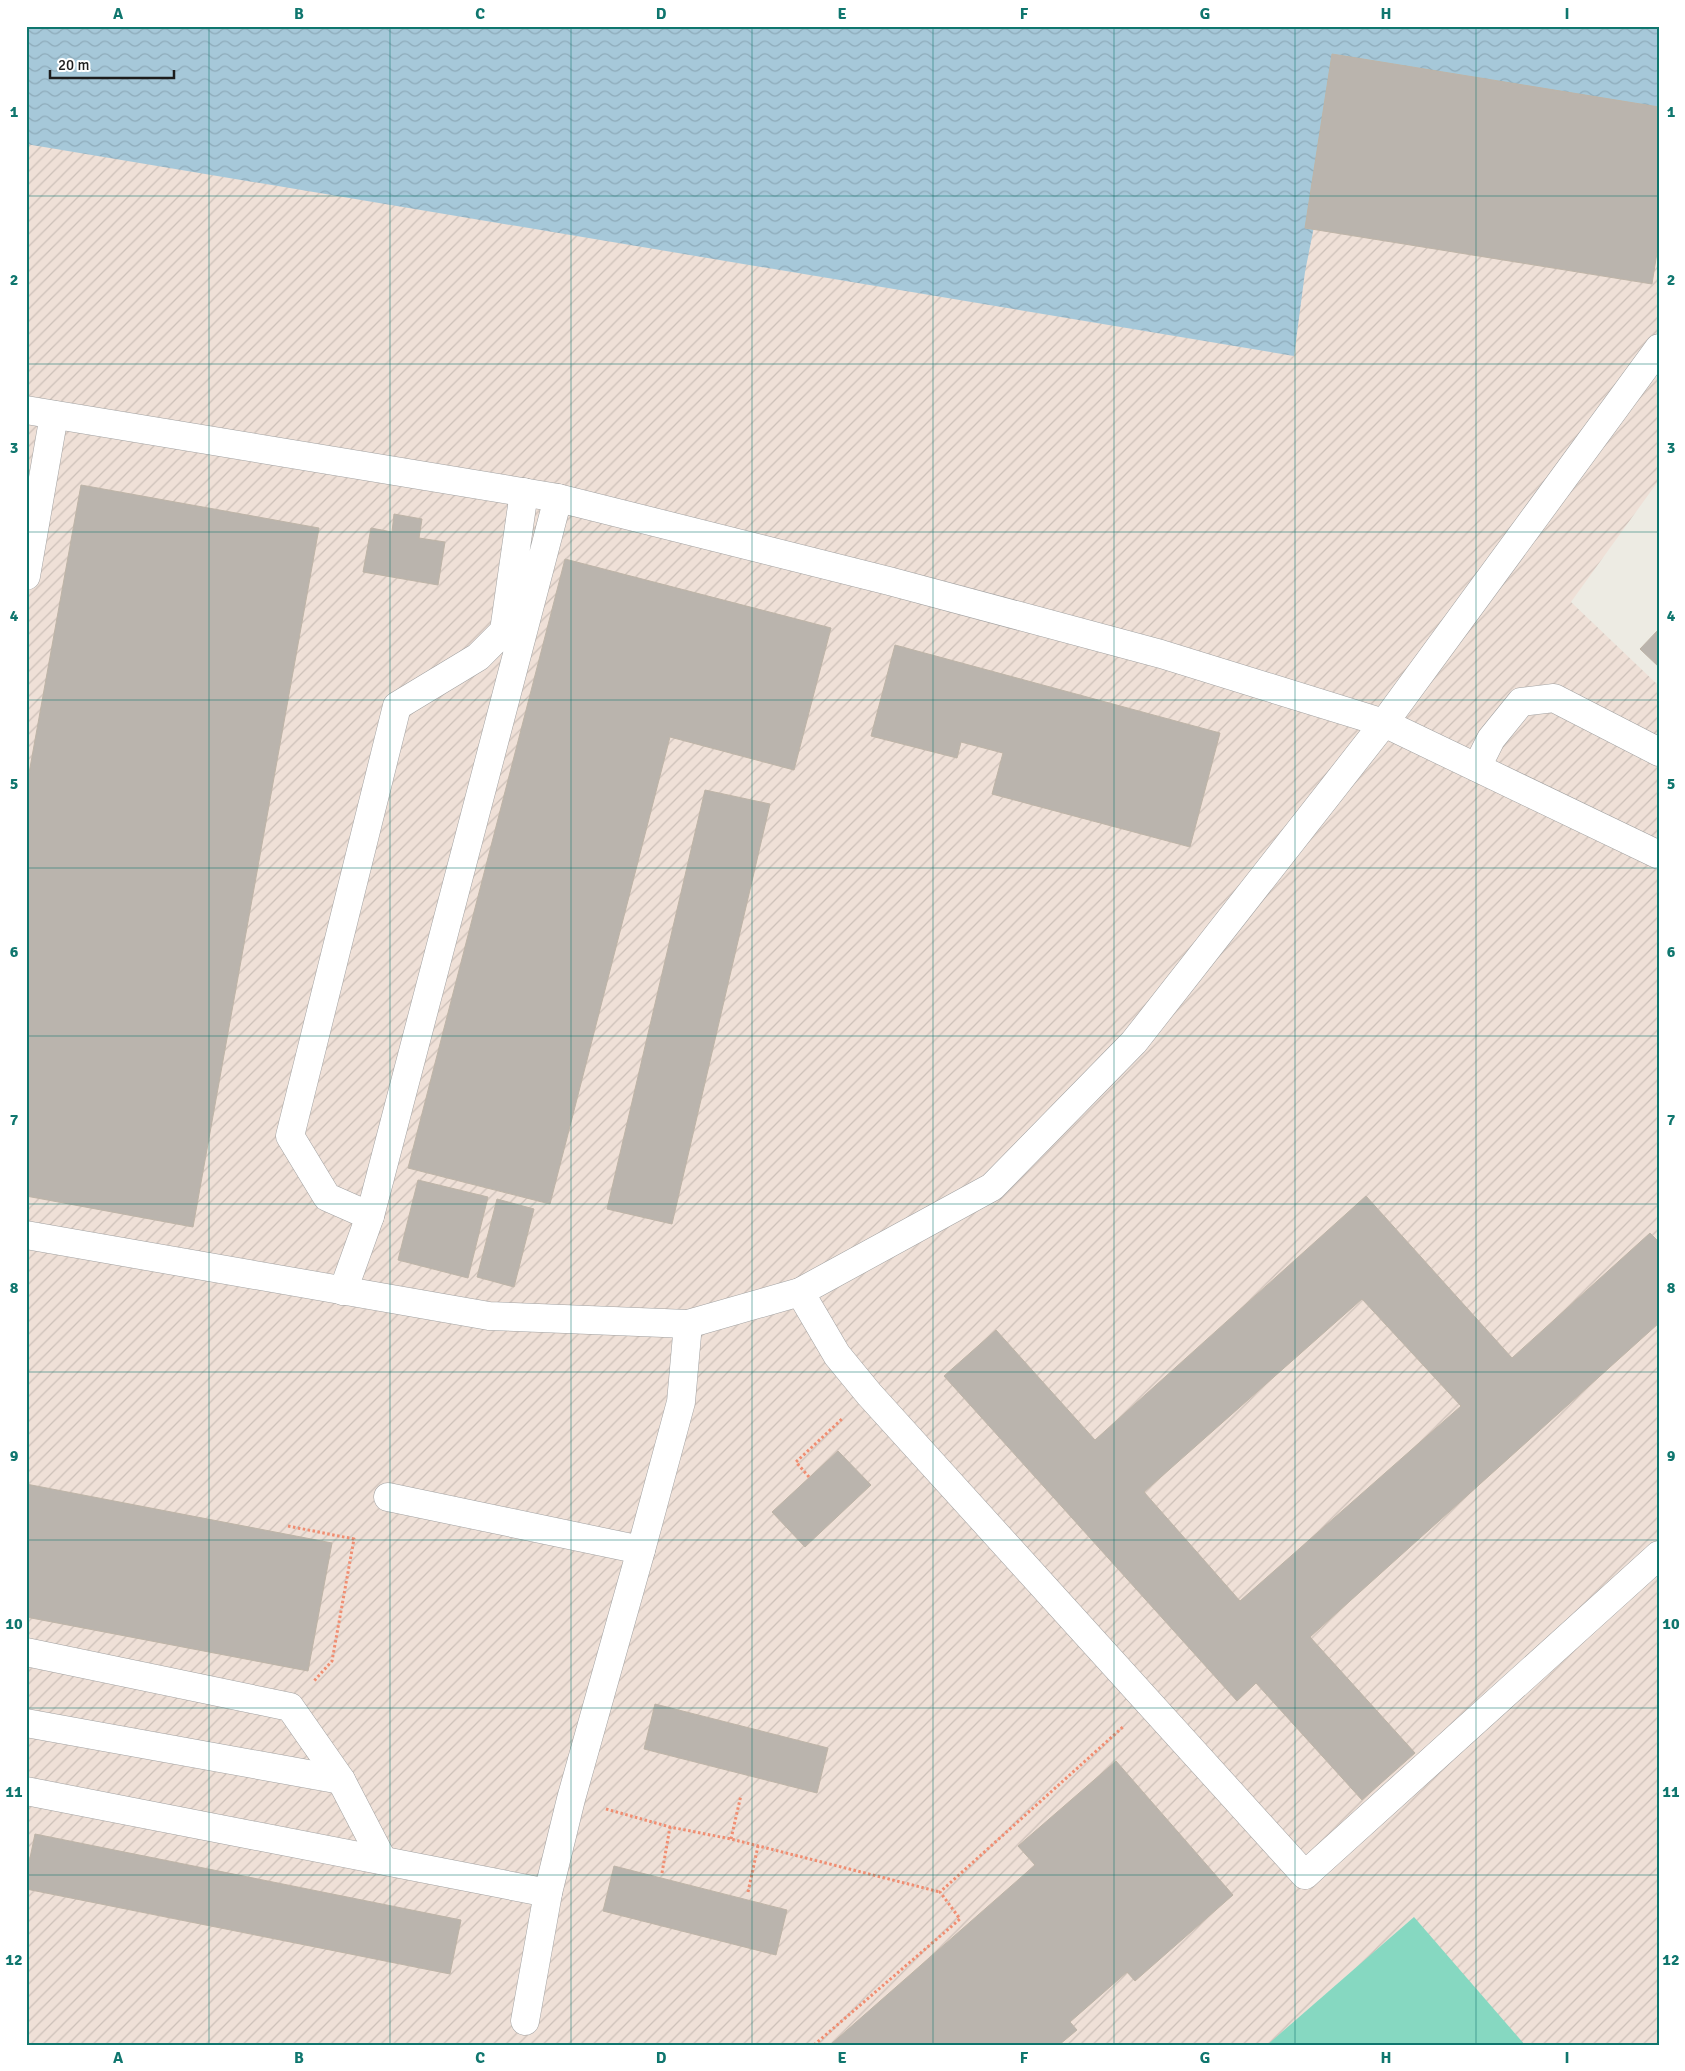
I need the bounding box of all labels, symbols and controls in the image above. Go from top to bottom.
text: A [113,4,124,24]
text: B [294,4,304,24]
text: C [475,4,485,24]
text: D [656,4,667,24]
text: E [837,4,847,24]
text: F [1020,4,1029,24]
text: G [1200,4,1210,24]
text: H [1381,4,1391,24]
text: I [1564,4,1570,24]
scale bar [50,48,174,80]
text: 20 m [58,56,89,74]
text: 1 [10,102,19,122]
text: 1 [1667,102,1676,122]
text: 2 [10,270,18,290]
text: 2 [1667,270,1675,290]
text: 3 [10,438,18,458]
text: 3 [1667,438,1675,458]
text: 4 [10,606,19,626]
text: 4 [1667,606,1676,626]
text: 5 [10,774,18,794]
text: 5 [1667,774,1675,794]
text: 6 [10,942,19,962]
text: 6 [1667,942,1676,962]
text: 7 [10,1110,19,1130]
text: 7 [1667,1110,1676,1130]
text: 8 [10,1278,19,1298]
text: 8 [1667,1278,1676,1298]
text: 9 [10,1446,19,1466]
text: 9 [1667,1446,1676,1466]
text: 10 [5,1614,23,1634]
text: 10 [1662,1614,1680,1634]
text: 11 [5,1782,23,1802]
text: 11 [1662,1782,1680,1802]
text: 12 [5,1950,23,1970]
text: 12 [1662,1950,1680,1970]
text: A [113,2048,124,2068]
text: B [294,2048,304,2068]
text: C [475,2048,485,2068]
text: D [656,2048,667,2068]
text: E [837,2048,847,2068]
text: F [1020,2048,1029,2068]
text: G [1200,2048,1210,2068]
text: H [1381,2048,1391,2068]
text: I [1564,2048,1570,2068]

